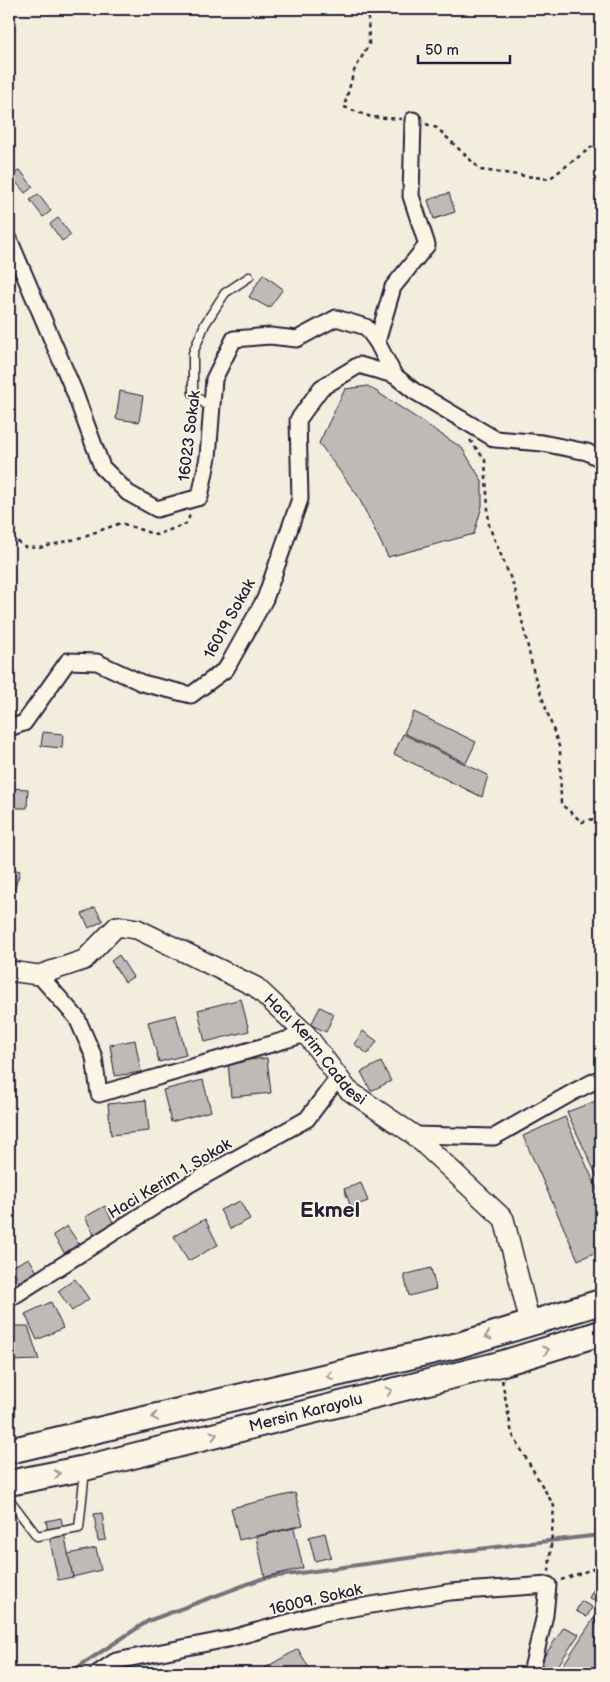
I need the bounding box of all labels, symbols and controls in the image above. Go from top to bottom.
scale bar [418,32,510,64]
text: 50 m [425,41,459,60]
street label: 16023 Sokak [175,389,205,483]
street label: 16019 Sokak [200,576,260,662]
street label: Hacı Kerim Caddesi [260,990,370,1109]
street label: Haci Kerim 1. Sokak [105,1135,235,1223]
district label: Ekmel [300,1198,360,1223]
one-way arrow [484,1330,492,1340]
one-way arrow [541,1345,550,1355]
one-way arrow [326,1370,335,1381]
one-way arrow [384,1386,393,1397]
street label: Mersin Karayolu [247,1389,364,1436]
one-way arrow [150,1411,159,1422]
one-way arrow [210,1431,218,1441]
one-way arrow [52,1469,61,1480]
street label: 16009. Sokak [268,1580,364,1620]

